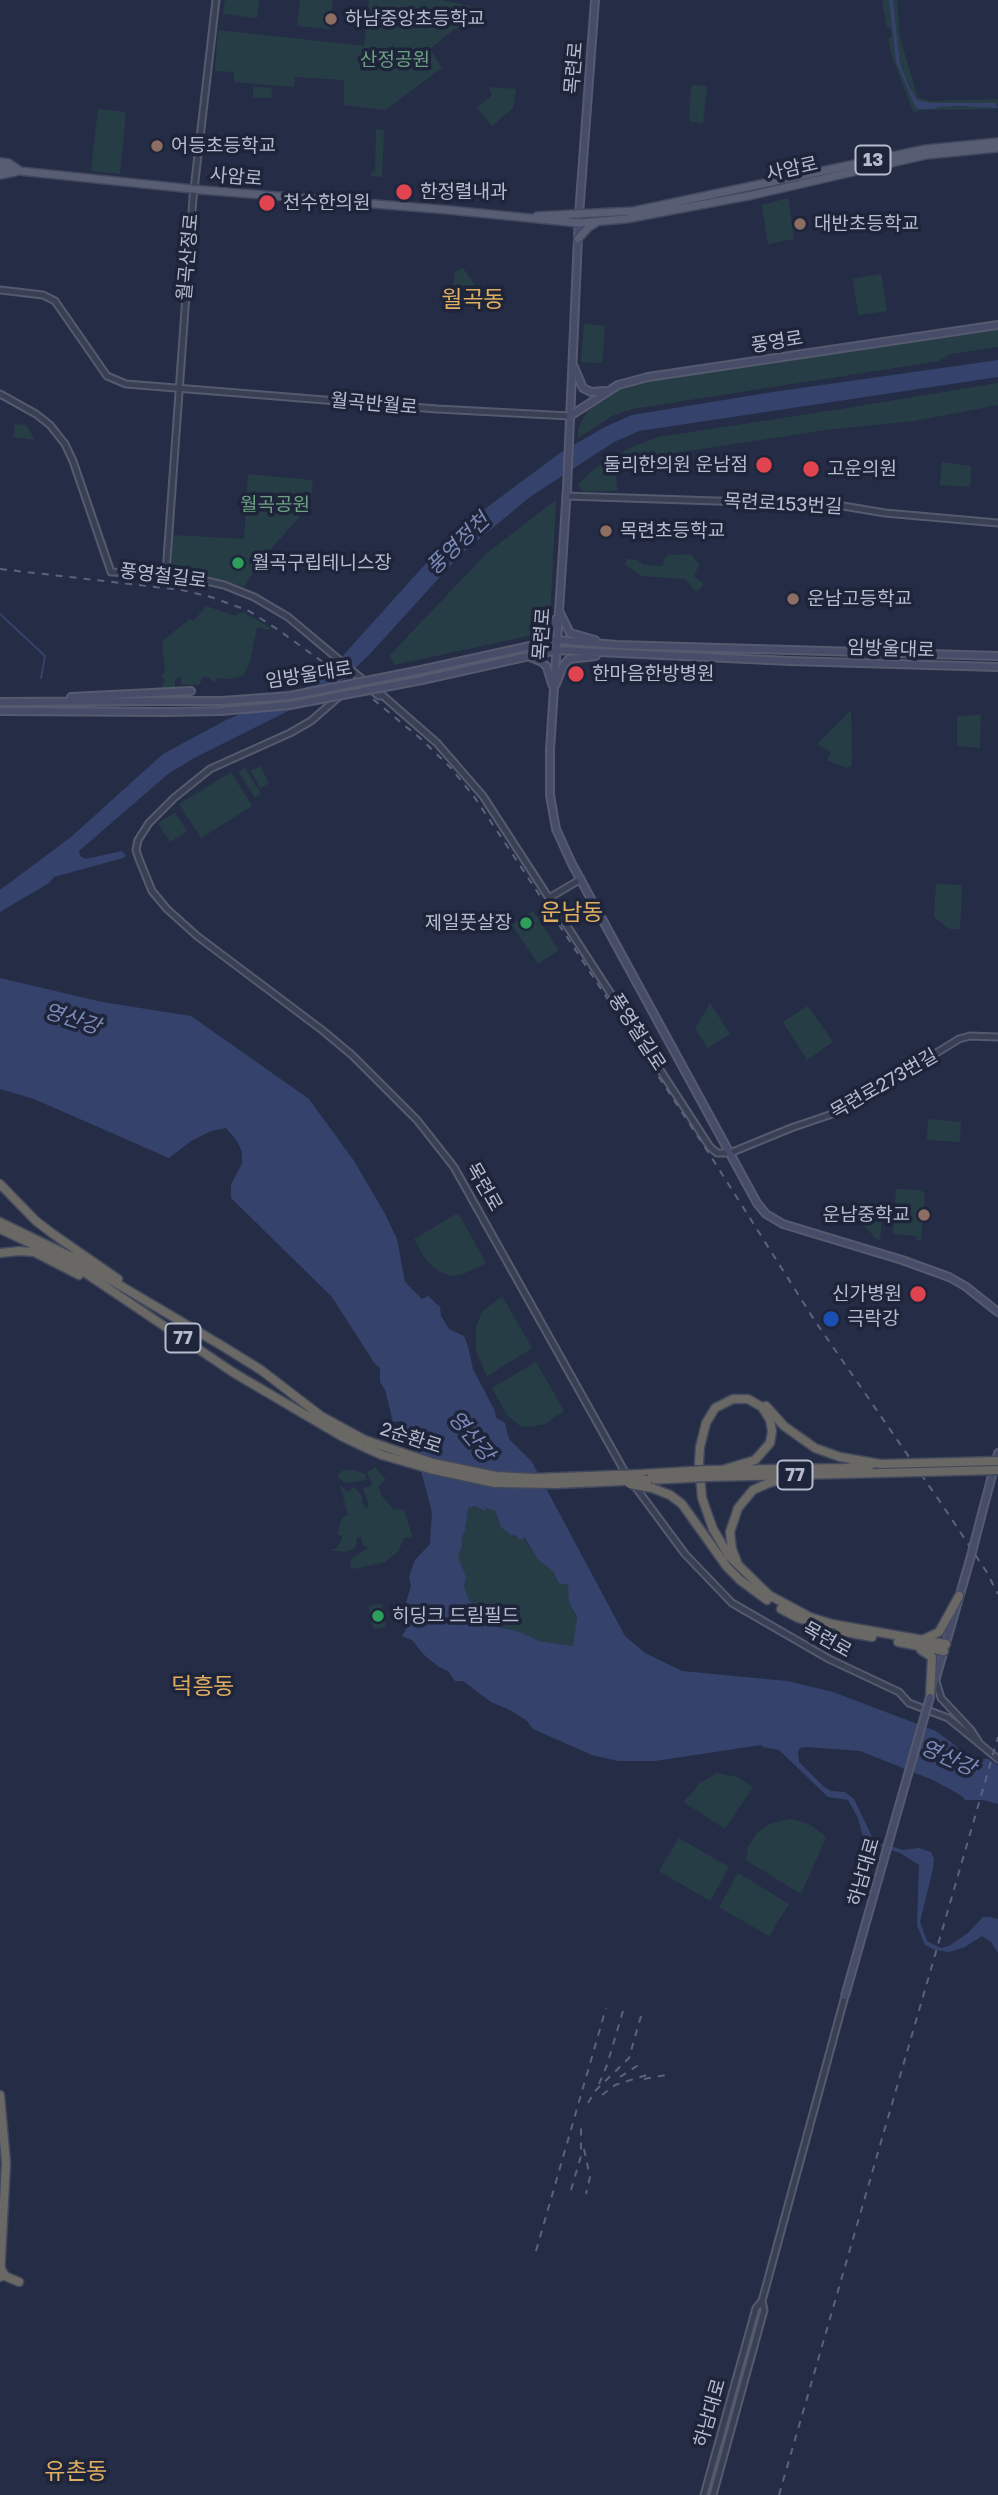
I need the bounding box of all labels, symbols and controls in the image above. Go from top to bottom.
place label: 하남중앙초등학교 [345,8,485,30]
marker: 하남중앙초등학교 [323,11,339,27]
street label: 목련로 [560,41,588,95]
park label: 산정공원 [360,49,430,71]
place label: 어등초등학교 [171,135,276,157]
marker: 어등초등학교 [149,138,165,154]
road number: 13 [856,146,890,174]
street label: 사암로 [764,152,820,186]
street label: 사암로 [209,163,263,191]
place label: 한정렬내과 [420,181,507,203]
marker: 한정렬내과 [394,182,414,202]
place label: 천수한의원 [283,192,370,214]
marker: 천수한의원 [257,193,277,213]
street label: 월곡산정로 [173,212,203,302]
place label: 대반초등학교 [814,213,919,235]
marker: 대반초등학교 [792,216,808,232]
district label: 월곡동 [441,286,505,314]
street label: 풍영로 [749,327,805,357]
street label: 월곡반월로 [329,389,419,419]
place label: 둘리한의원 운남점 [603,454,748,476]
marker: 둘리한의원 운남점 [754,455,774,475]
place label: 고운의원 [827,458,897,480]
marker: 고운의원 [801,459,821,479]
street label: 목련로153번길 [723,490,843,518]
park label: 월곡공원 [240,494,310,516]
water label: 풍영정천 [421,508,495,580]
place label: 목련초등학교 [620,520,725,542]
marker: 목련초등학교 [598,523,614,539]
place label: 월곡구립테니스장 [252,552,392,574]
marker: 월곡구립테니스장 [230,555,246,571]
street label: 풍영철길로 [118,559,208,593]
place label: 운남고등학교 [807,588,912,610]
marker: 운남고등학교 [785,591,801,607]
street label: 목련로 [529,607,555,661]
street label: 임방울대로 [847,636,935,662]
street label: 임방울대로 [264,657,354,693]
place label: 한마음한방병원 [592,663,714,685]
marker: 한마음한방병원 [566,664,586,684]
district label: 운남동 [540,899,604,927]
place label: 제일풋살장 [425,912,512,934]
marker: 제일풋살장 [518,915,534,931]
street label: 풍영철길로 [604,989,670,1075]
water label: 영산강 [41,998,103,1040]
street label: 목련로273번길 [827,1044,941,1124]
street label: 목련로 [461,1159,507,1215]
place label: 운남중학교 [823,1204,910,1226]
marker: 운남중학교 [916,1207,932,1223]
place label: 신가병원 [832,1283,902,1305]
marker: 신가병원 [908,1284,928,1304]
place label: 극락강 [847,1308,899,1330]
marker: 극락강 [821,1309,841,1329]
road number: 77 [166,1324,200,1352]
water label: 영산강 [443,1406,499,1466]
street label: 2순환로 [377,1417,445,1459]
road number: 77 [778,1460,812,1490]
place label: 히딩크 드림필드 [392,1605,519,1627]
marker: 히딩크 드림필드 [370,1608,386,1624]
street label: 목련로 [799,1617,855,1663]
district label: 덕흥동 [171,1673,235,1701]
water label: 영산강 [916,1735,980,1781]
street label: 하남대로 [843,1835,885,1909]
street label: 하남대로 [689,2376,731,2450]
district label: 유촌동 [44,2458,108,2486]

